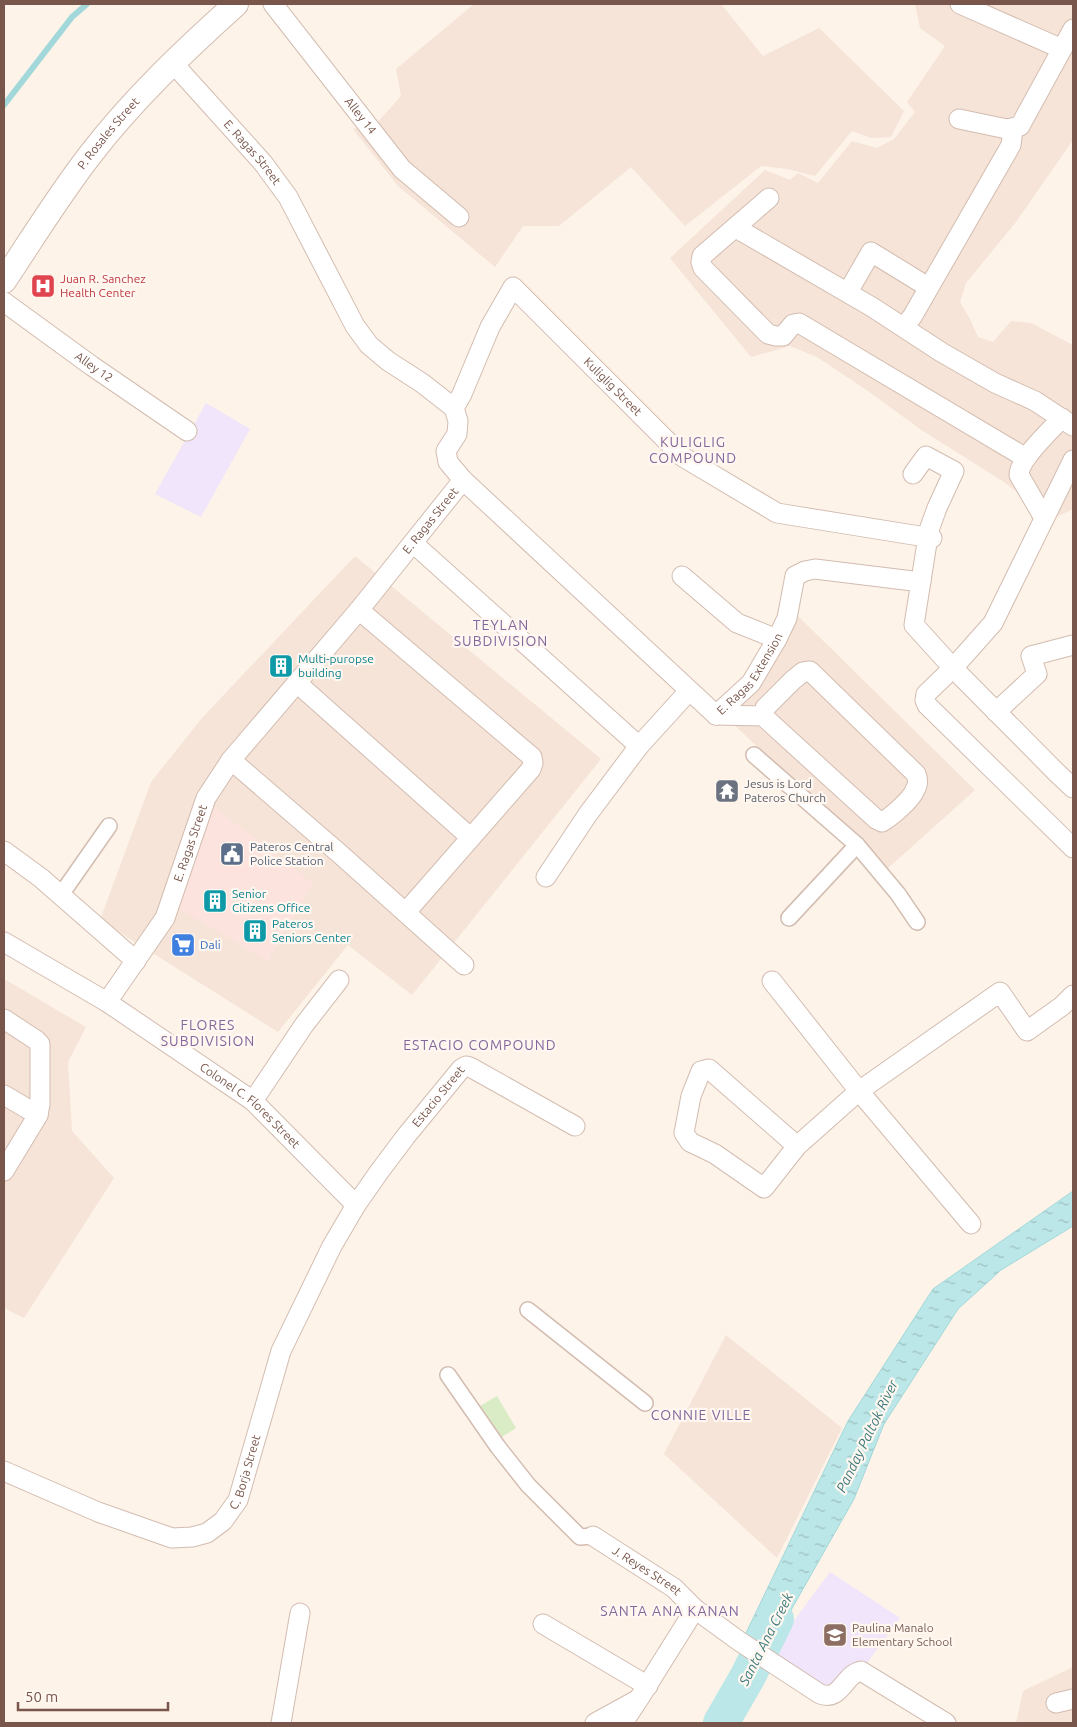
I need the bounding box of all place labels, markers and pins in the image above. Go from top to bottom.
place label: Juan R. Sanchez Health Center [60,272,146,299]
hospital icon: Juan R. Sanchez Health Center [30,273,56,299]
place label: Multi-puropse building [298,652,374,679]
building icon: Multi-puropse building [268,653,294,679]
place label: Jesus is Lord Pateros Church [744,777,826,804]
temple icon: Jesus is Lord Pateros Church [714,778,740,804]
place label: Pateros Central Police Station [250,840,333,867]
public building icon: Pateros Central Police Station [219,841,245,867]
place label: Senior Citizens Office [232,887,310,914]
building icon: Senior Citizens Office [202,888,228,914]
place label: Pateros Seniors Center [272,917,351,944]
building icon: Pateros Seniors Center [242,918,268,944]
supermarket icon: Dali [170,932,196,958]
place label: Dali [200,938,221,951]
place label: Paulina Manalo Elementary School [852,1621,952,1648]
school or university icon: Paulina Manalo Elementary School [822,1622,848,1648]

